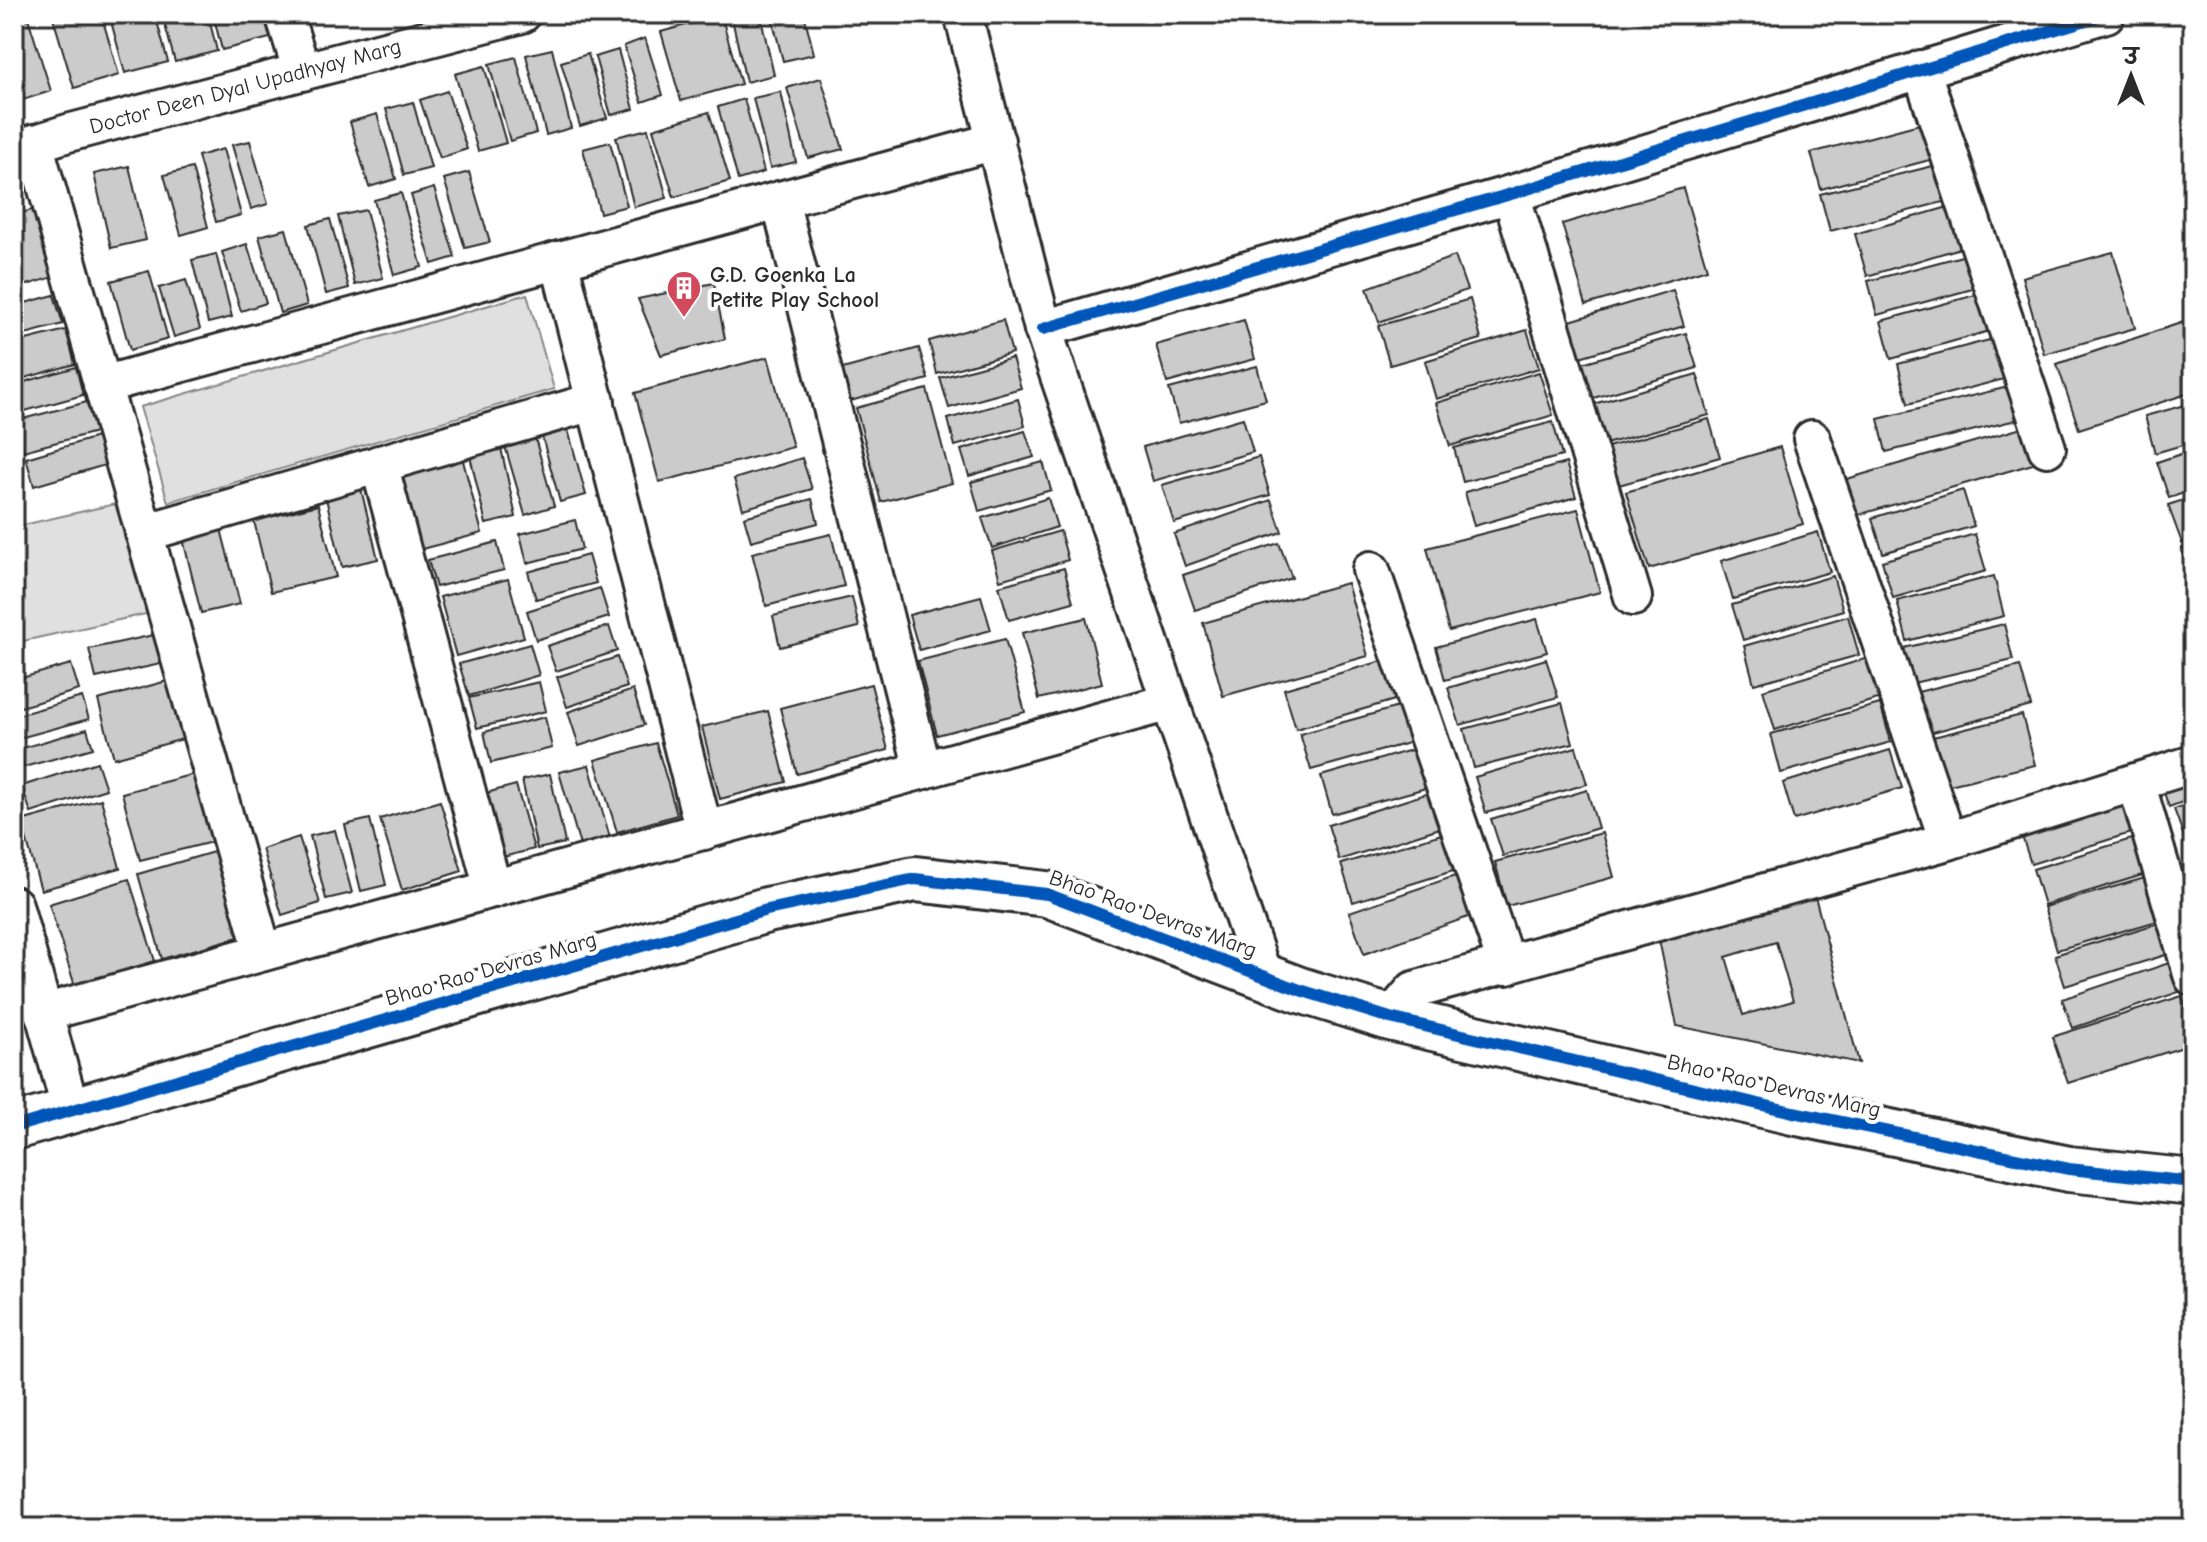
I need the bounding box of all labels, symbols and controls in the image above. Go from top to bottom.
street label: Doctor Deen Dyal Upadhyay Marg [87,33,404,140]
north arrow [2091,36,2171,116]
text: उ [2122,44,2141,70]
place label: G.D. Goenka La Petite Play School [710,262,879,313]
building icon: G.D. Goenka La Petite Play School [665,269,703,319]
street label: Bhao Rao Devras Marg [1046,864,1260,964]
street label: Bhao Rao Devras Marg [382,926,600,1012]
street label: Bhao Rao Devras Marg [1665,1049,1883,1123]

